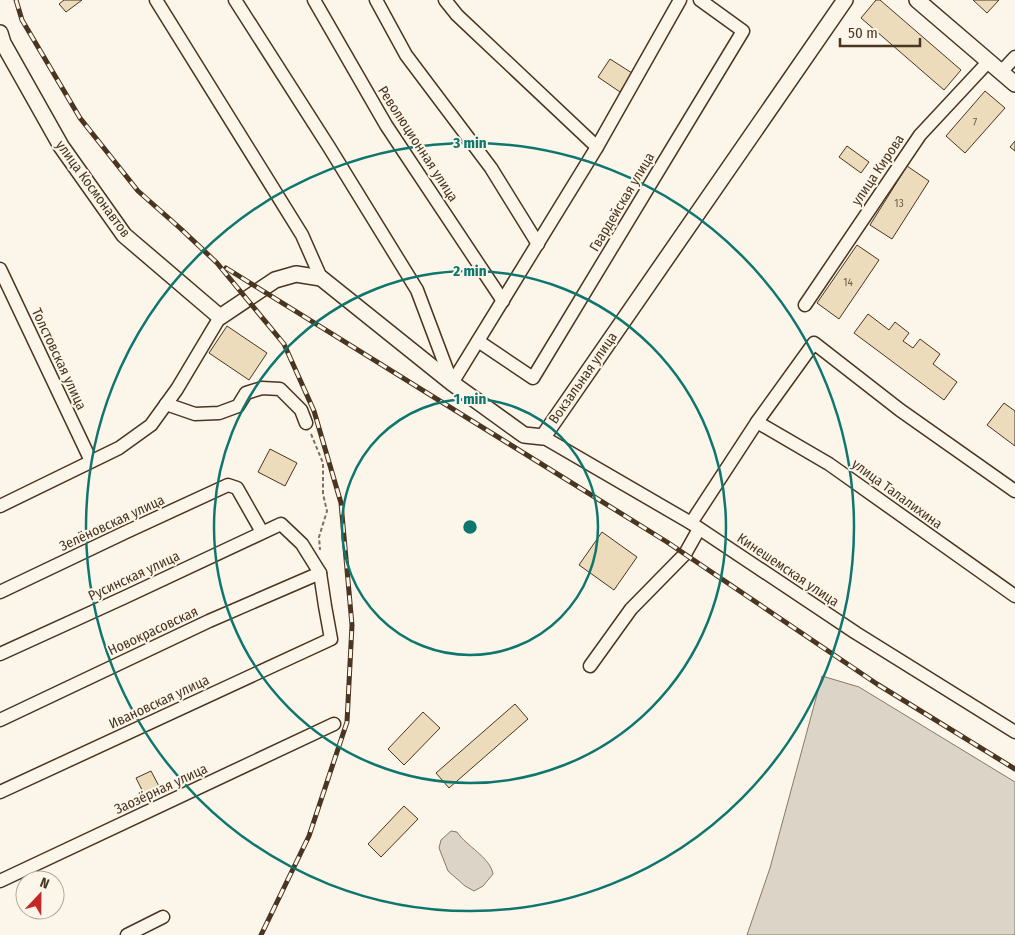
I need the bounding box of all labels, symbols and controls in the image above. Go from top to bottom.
scale bar [840,15,920,47]
text: 50 m [848,24,878,42]
street label: Революционная улица [374,83,462,205]
house number: 7 [973,116,978,129]
street label: улица Кирова [848,131,908,209]
text: 3 min [452,134,487,152]
street label: улица Космонавтов [52,137,134,241]
street label: Гвардейская улица [586,149,658,255]
house number: 13 [894,197,904,210]
text: 2 min [452,262,487,280]
house number: 14 [843,276,853,289]
street label: Толстовская улица [28,305,90,413]
street label: Вокзальная улица [545,329,621,427]
text: 1 min [454,390,486,408]
street label: улица Талалихина [848,455,946,533]
street label: Зелёновская улица [57,491,167,555]
centre of rings [461,518,479,536]
street label: Кинешемская улица [734,530,842,610]
street label: Русинская улица [86,547,183,605]
street label: Новокрасовская [105,603,201,659]
street label: Ивановская улица [106,671,212,733]
street label: Заозёрная улица [112,760,210,818]
north arrow [15,870,65,920]
text: N [38,874,52,893]

